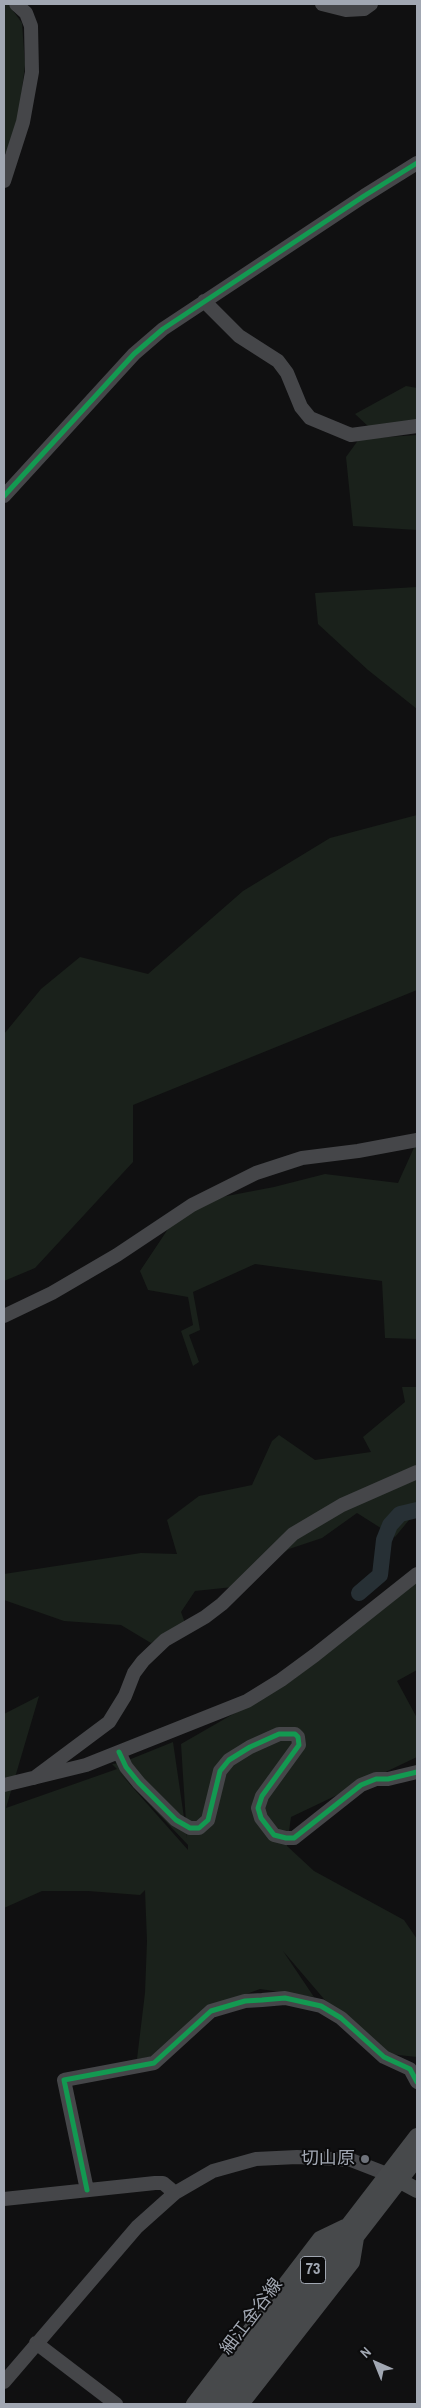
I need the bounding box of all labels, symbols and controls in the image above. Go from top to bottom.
place label: 切山原 [301,2148,355,2170]
marker: 切山原 [359,2153,371,2165]
road number: 73 [300,2256,326,2284]
street label: 細江金谷線 [216,2275,288,2359]
north arrow [351,2338,401,2388]
text: N [356,2343,375,2362]

